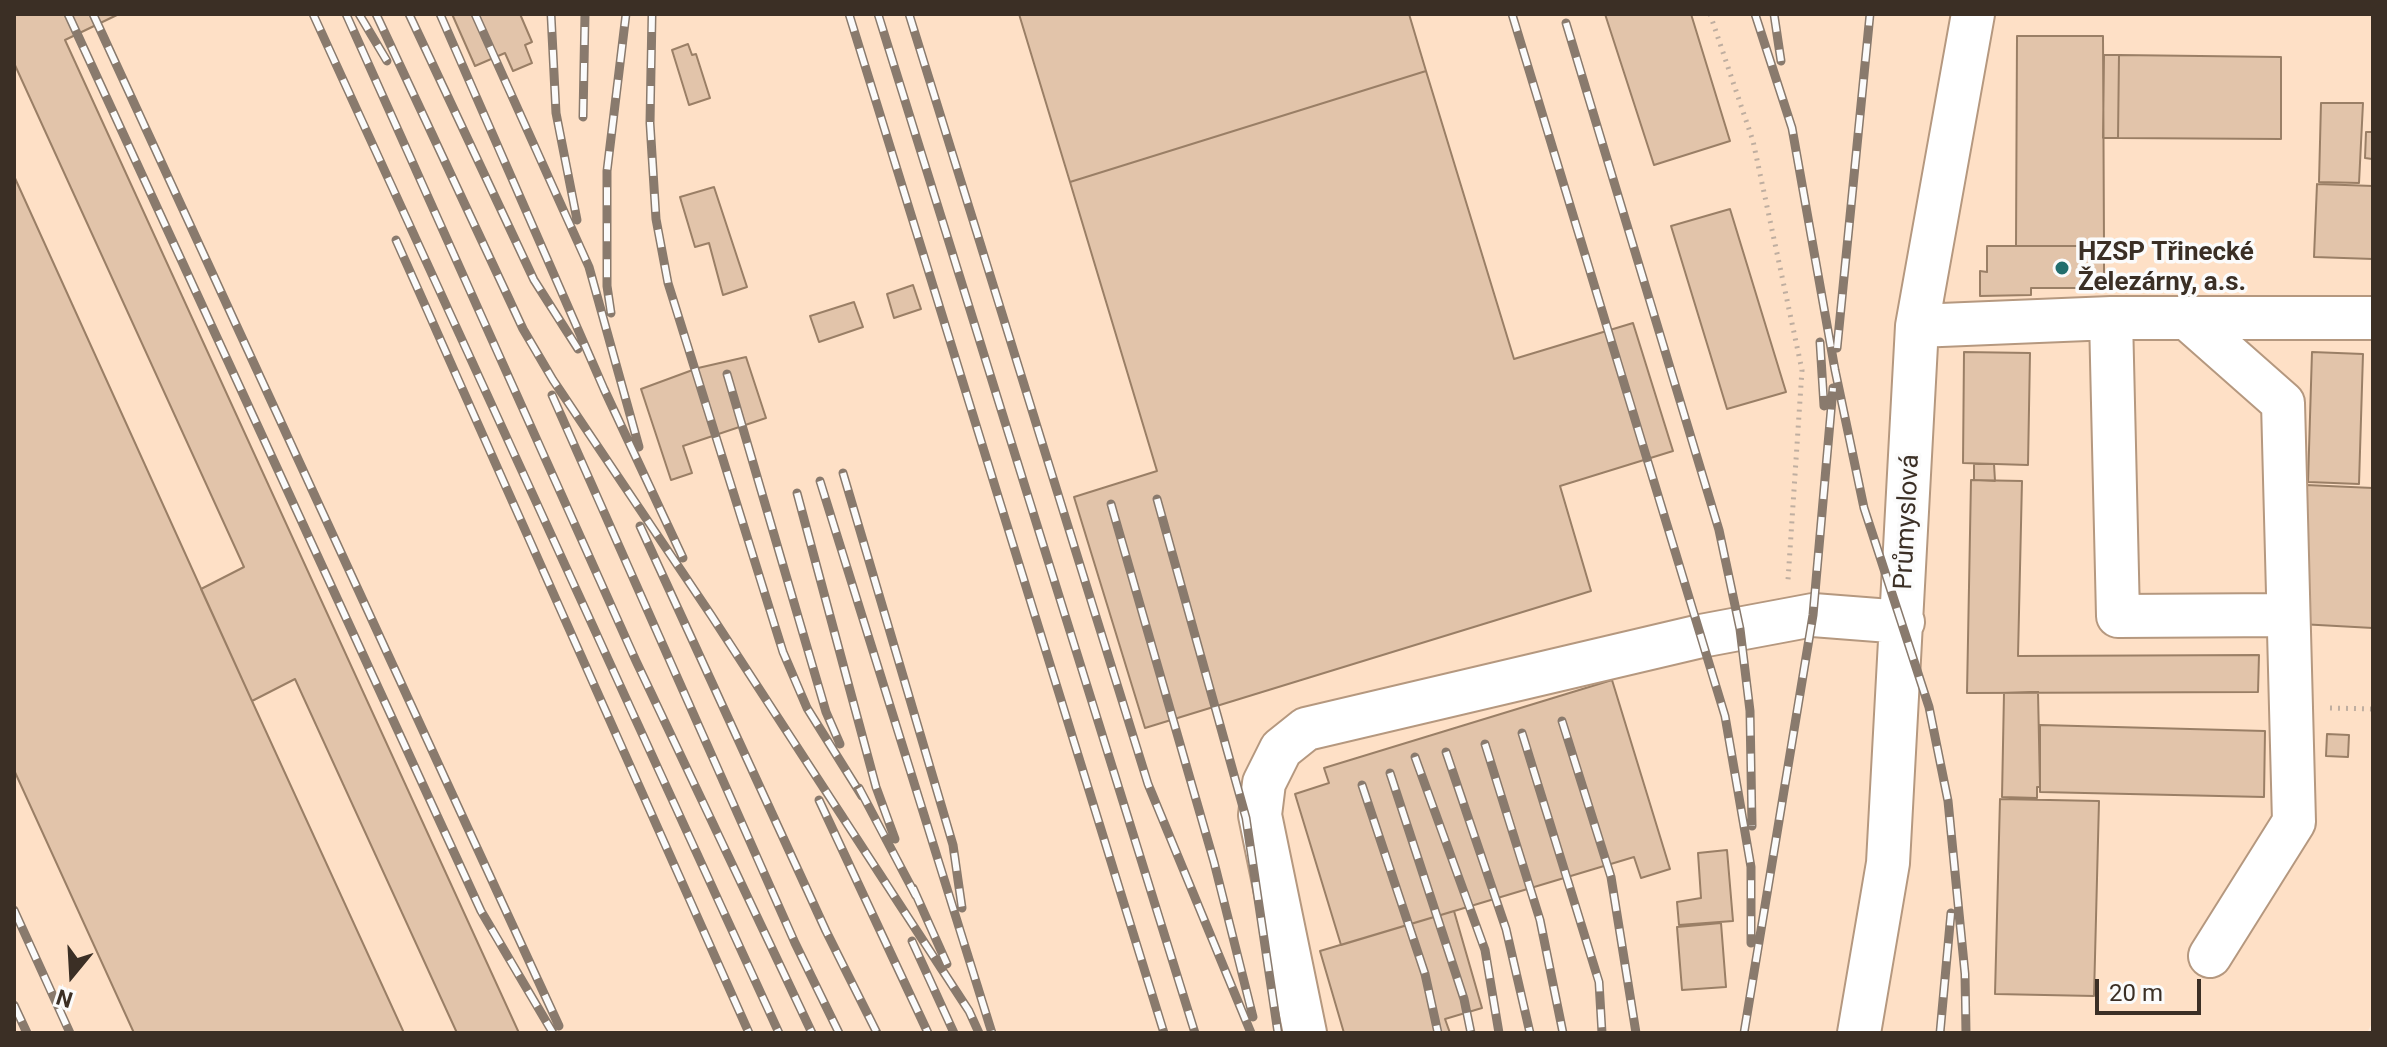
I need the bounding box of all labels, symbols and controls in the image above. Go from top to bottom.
place label: HZSP Třinecké Železárny, a.s. [2078,237,2254,298]
marker: HZSP Třinecké Železárny, a.s. [2053,259,2071,277]
street label: Průmyslová [1889,453,1927,591]
north arrow [32,935,112,1015]
scale bar [2099,963,2205,1013]
text: 20 m [2109,979,2163,1007]
text: N [53,984,76,1013]

